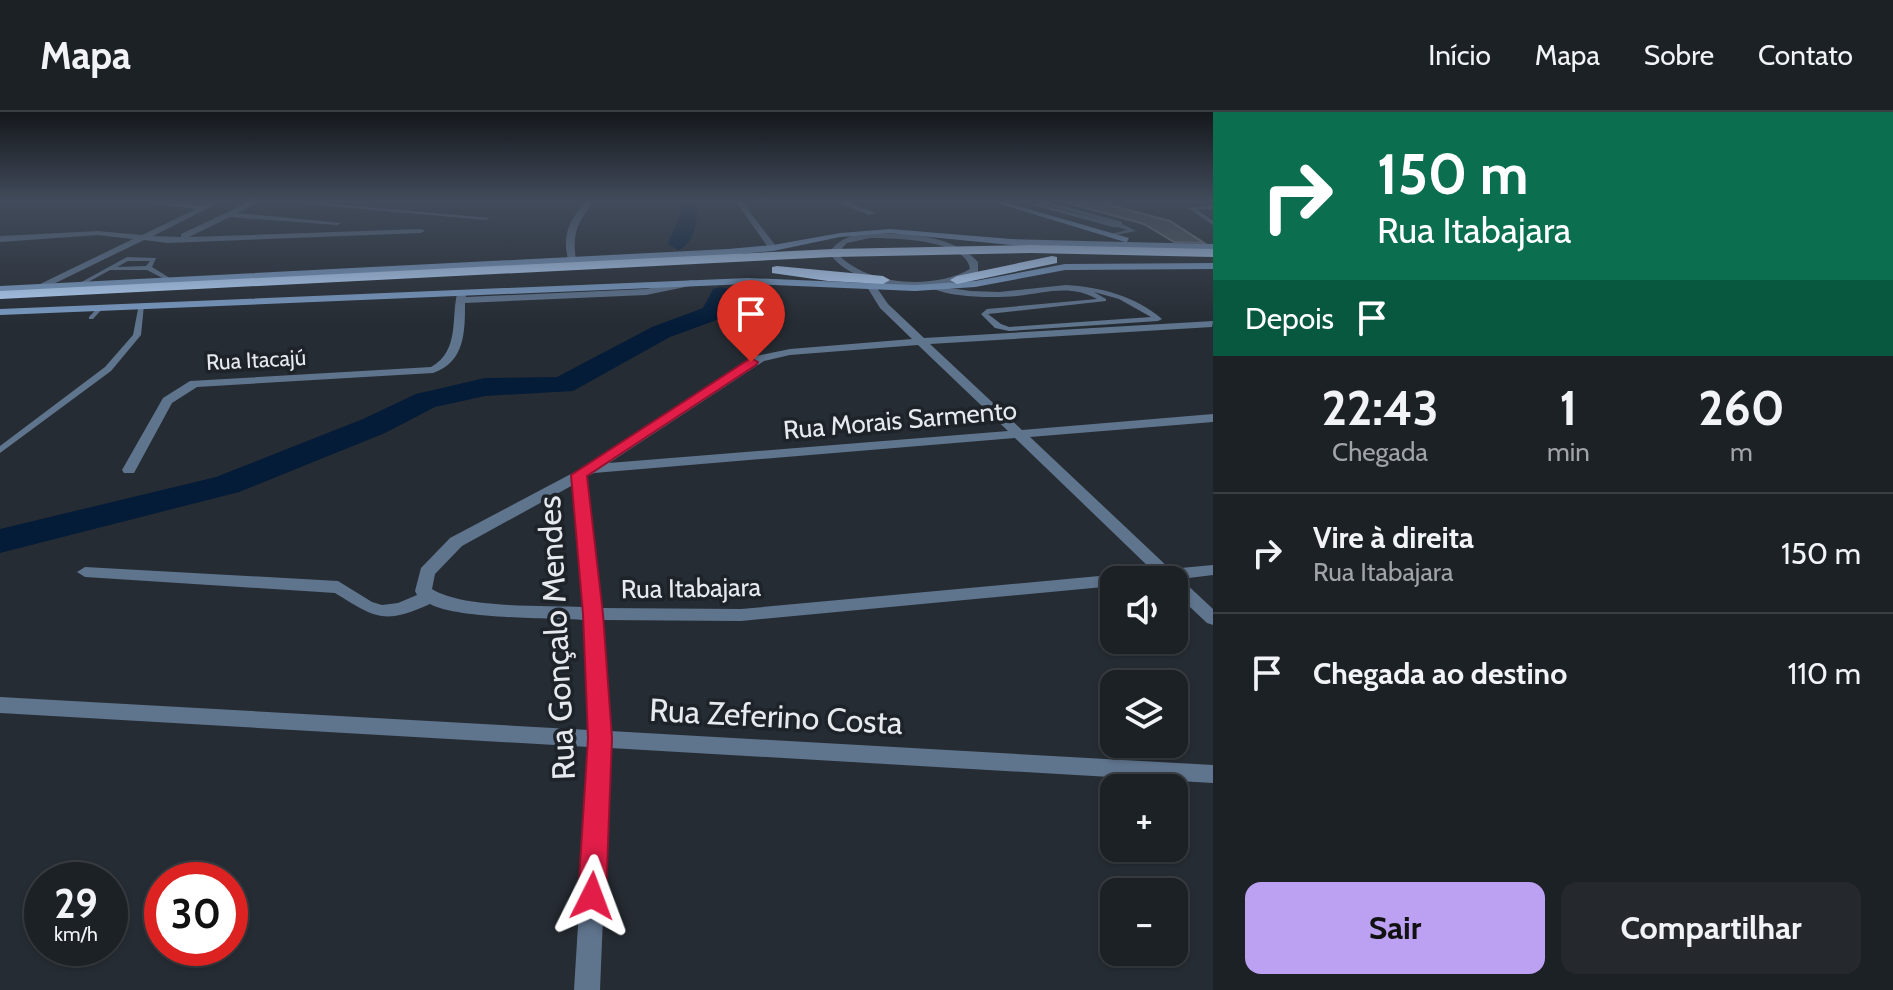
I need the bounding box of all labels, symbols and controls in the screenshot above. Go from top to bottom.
text: Mapa [40,32,131,79]
text: Início [1428,38,1491,72]
text: Mapa [1535,38,1600,72]
text: Sobre [1644,38,1714,72]
text: Contato [1758,38,1853,72]
text: 150 m [1377,140,1529,208]
icon: right [1245,144,1349,248]
text: Rua Itabajara [1377,208,1571,252]
pin [717,280,785,362]
icon: arrive [729,292,773,336]
icon: arrive [1350,296,1394,340]
text: Depois [1245,300,1334,337]
street label: Rua Itacajú [205,344,307,376]
text: 22:43 [1321,379,1439,437]
text: 1 [1560,379,1577,437]
text: 260 [1698,379,1785,437]
street label: Rua Morais Sarmento [782,394,1018,446]
text: Chegada [1332,436,1428,468]
text: min [1547,436,1590,468]
text: m [1730,436,1753,468]
street label: Rua Gonçalo Mendes [529,495,583,781]
text: Vire à direita [1313,519,1474,556]
icon: right [1245,531,1289,575]
text: 150 m [1781,535,1861,572]
text: Rua Itabajara [1313,556,1453,588]
map controls [1100,566,1188,966]
button: sound [1100,566,1188,654]
street label: Rua Itabajara [621,571,762,605]
icon: arrive [1245,651,1289,695]
text: Chegada ao destino [1313,655,1567,692]
text: 110 m [1787,655,1861,692]
button: layers [1100,670,1188,758]
street label: Rua Zeferino Costa [648,690,904,742]
button: + [1100,774,1188,862]
position arrow [550,854,634,938]
speed limit sign: 30 [144,862,248,966]
button: − [1100,878,1188,966]
text: 29 [54,879,98,928]
button: Sair [1245,882,1545,974]
button: Compartilhar [1561,882,1861,974]
text: km/h [54,922,98,946]

